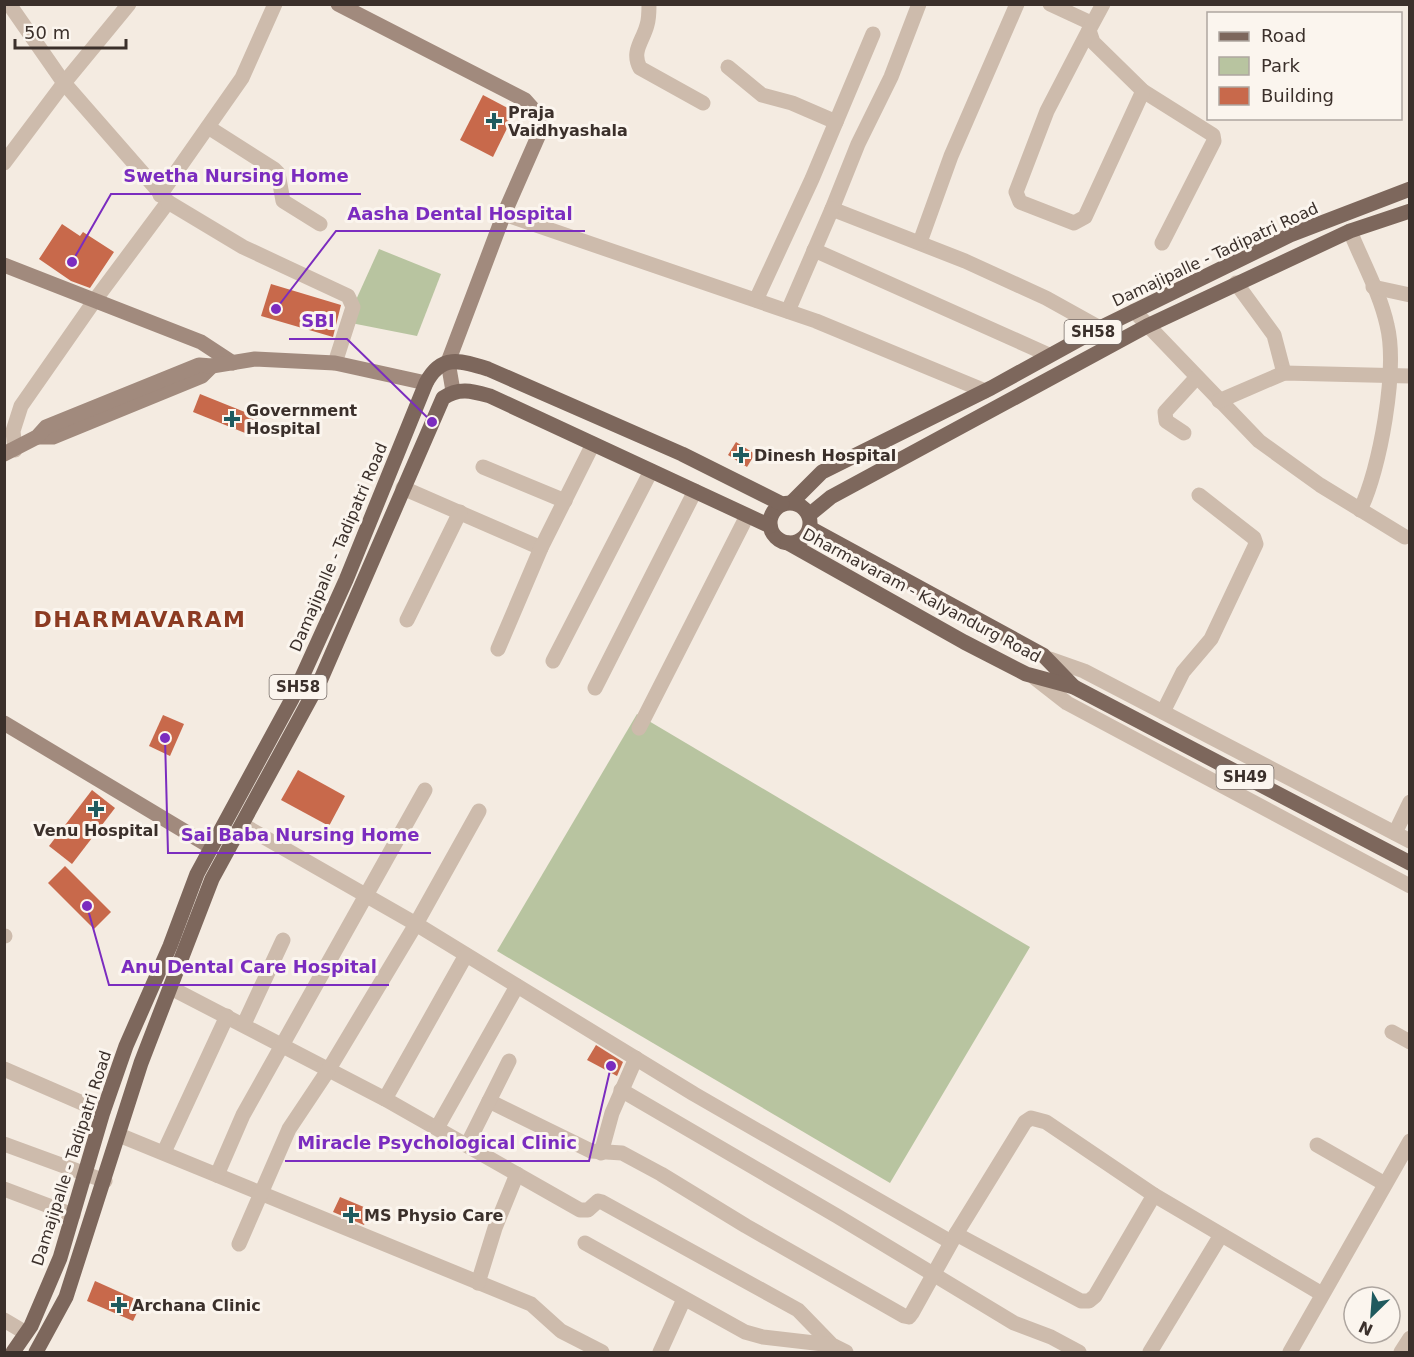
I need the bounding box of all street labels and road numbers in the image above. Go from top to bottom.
street label: Damajipalle - Tadipatri Road [1109,198,1321,311]
road number: SH58 [1064,320,1122,344]
street label: Damajipalle - Tadipatri Road [286,440,391,655]
street label: Dharmavaram - Kalyandurg Road [799,524,1044,667]
road number: SH58 [270,675,326,699]
road number: SH49 [1216,765,1274,789]
street label: Damajipalle - Tadipatri Road [28,1048,115,1268]

